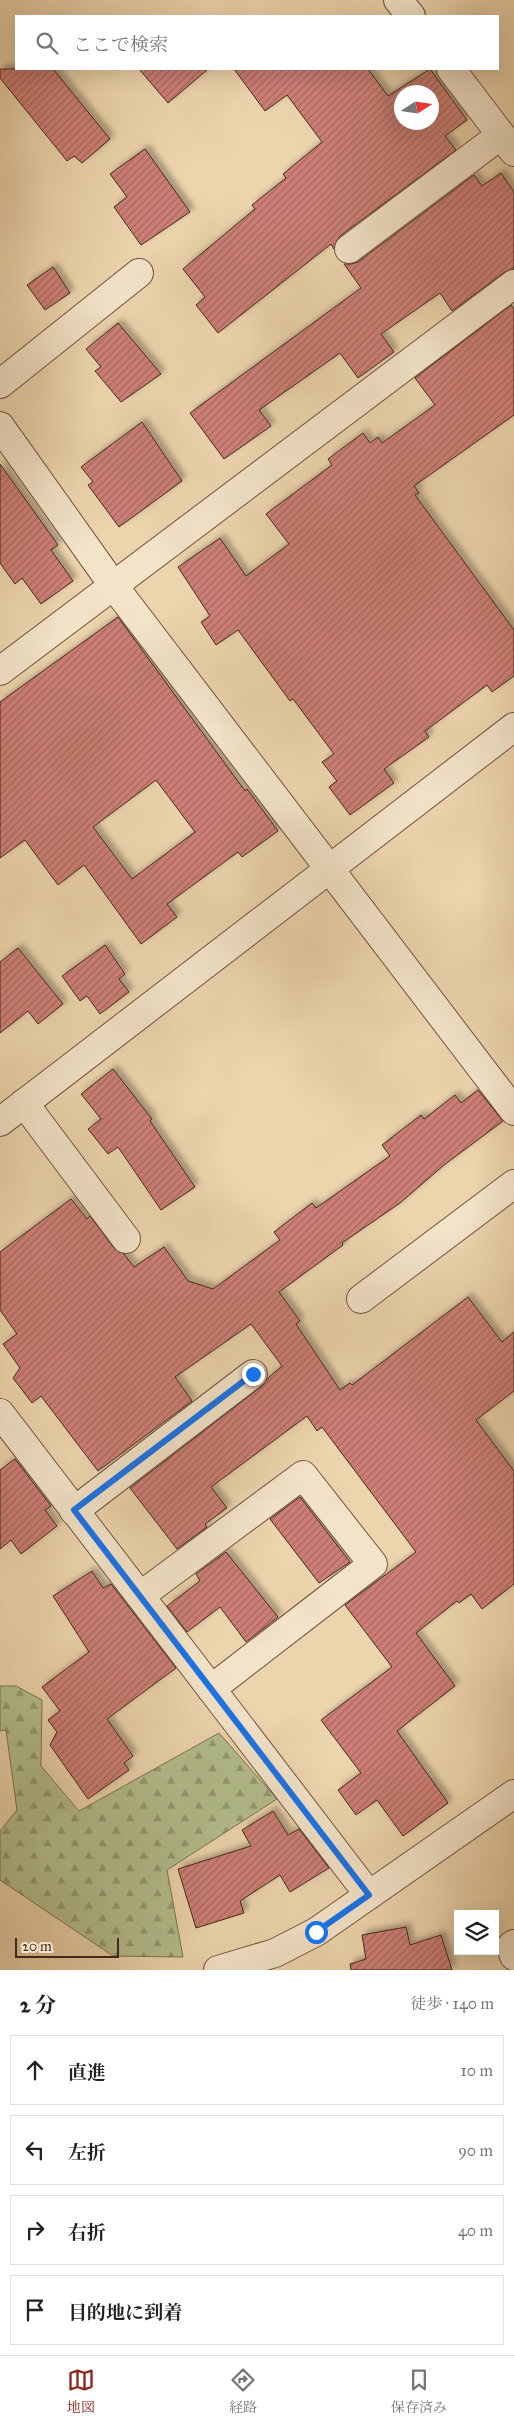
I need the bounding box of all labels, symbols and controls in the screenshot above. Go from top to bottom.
search box [15,15,499,70]
icon: search [33,29,61,57]
text: ここで検索 [73,33,168,56]
north arrow [394,85,439,130]
route end [242,1363,265,1386]
map controls [454,1910,499,1955]
button: layers [454,1910,499,1955]
route start [305,1921,328,1944]
scale bar [15,1935,119,1958]
text: 20 m [22,1938,52,1955]
text: 2 分 [20,1992,56,2018]
text: 徒歩 · 140 m [410,1994,494,2013]
icon: ahead [21,2056,49,2084]
text: 直進 [68,2061,106,2084]
text: 10 m [461,2061,493,2080]
icon: left [21,2136,49,2164]
text: 左折 [68,2141,106,2164]
text: 90 m [458,2141,493,2160]
icon: right [21,2216,49,2244]
text: 右折 [68,2221,106,2244]
text: 40 m [458,2221,493,2240]
icon: arrive [21,2296,49,2324]
text: 目的地に到着 [68,2301,182,2324]
tab: 地図 [67,2366,95,2416]
tab: 経路 [229,2366,257,2416]
tab: 保存済み [391,2366,447,2416]

